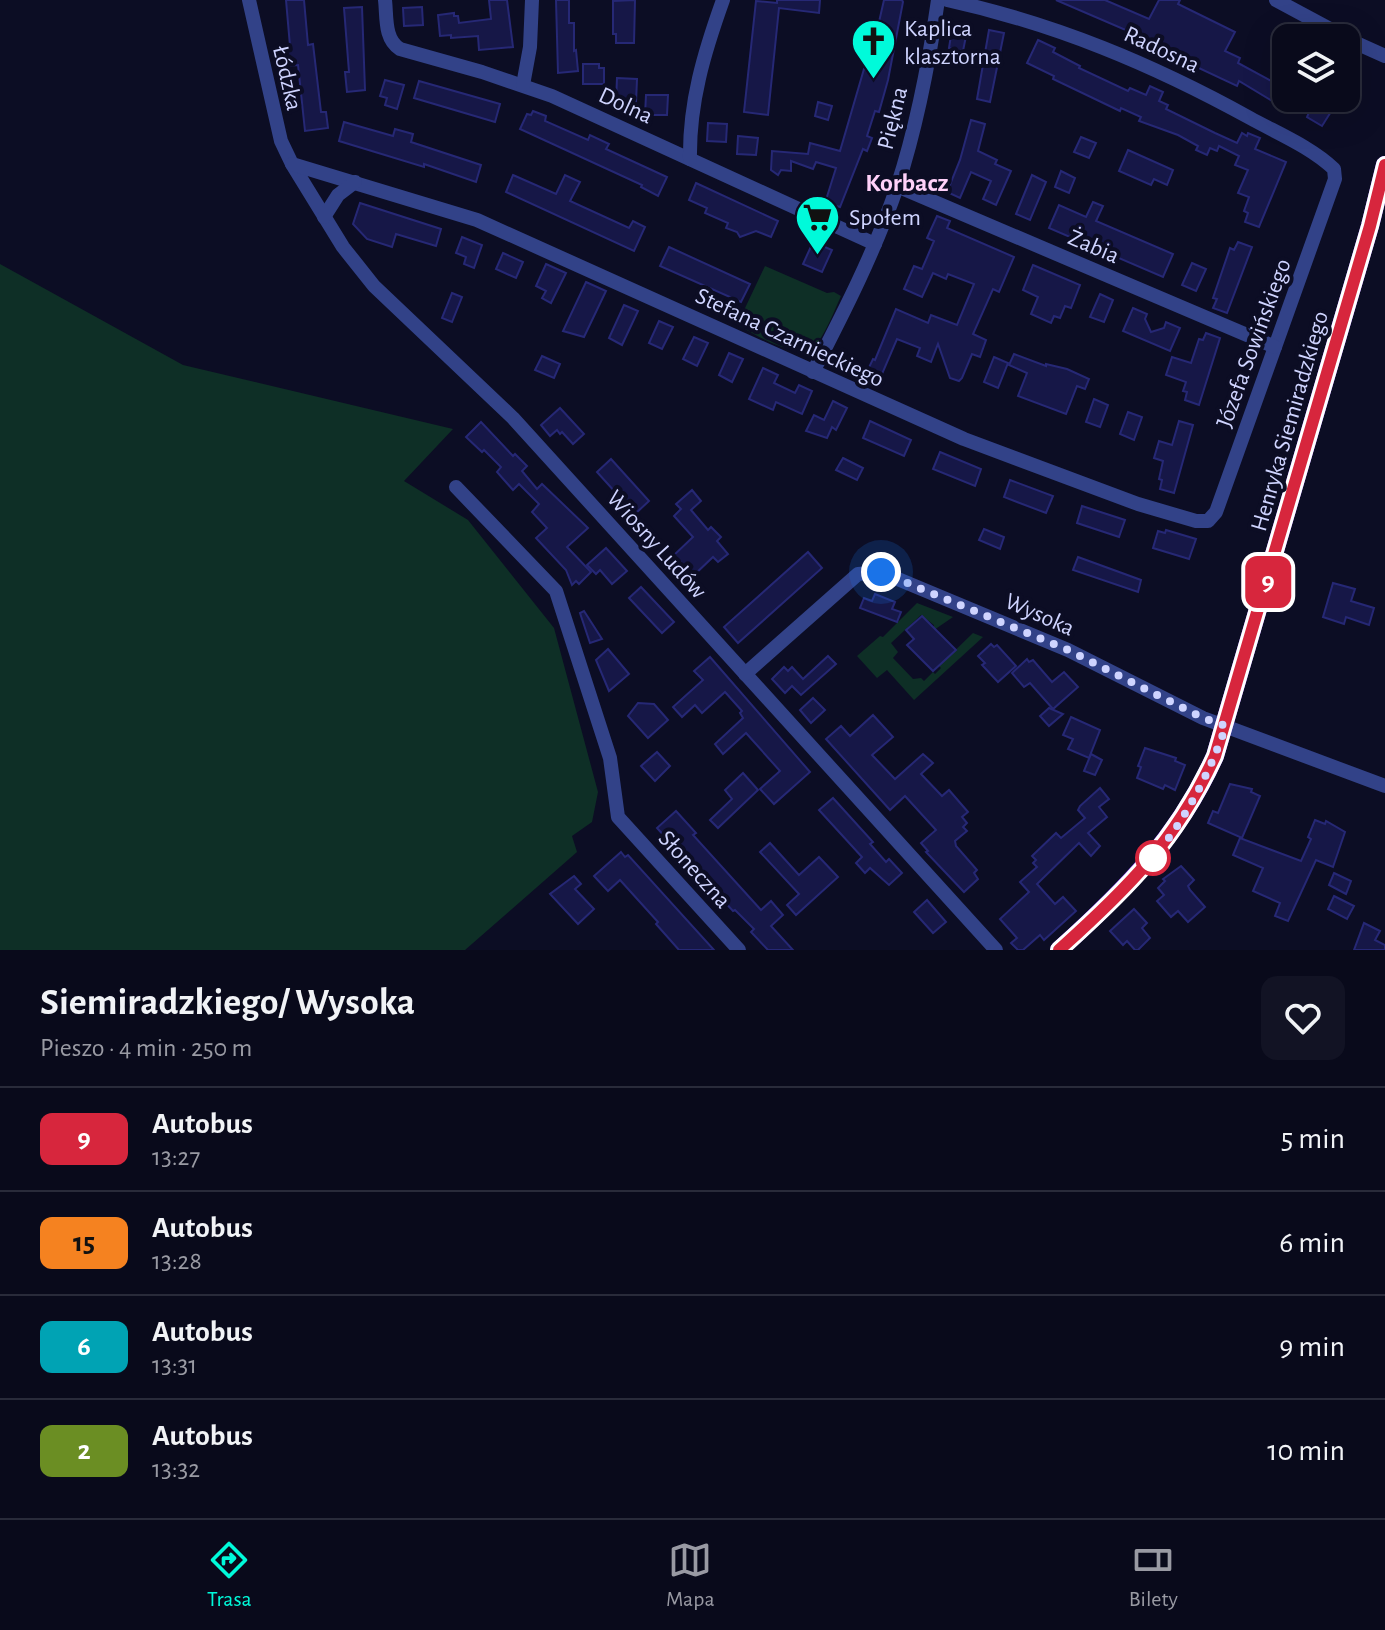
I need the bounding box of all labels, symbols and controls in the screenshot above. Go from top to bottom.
place label: Kaplica klasztorna [904,17,1001,69]
church icon: Kaplica klasztorna [849,18,897,81]
street label: Radosna [1120,22,1203,78]
map controls [1272,24,1360,112]
button: layers [1272,24,1360,112]
street label: Łódzka [268,44,306,113]
street label: Dolna [595,83,656,129]
street label: Piękna [874,84,912,152]
district label: Korbacz [865,170,949,196]
supermarket icon: Społem [794,193,842,256]
place label: Społem [849,206,921,230]
street label: Żabia [1065,225,1123,268]
street label: Józefa Sowińskiego [1212,256,1296,431]
street label: Stefana Czarnieckiego [692,284,888,392]
street label: Henryka Siemiradzkiego [1247,308,1333,534]
street label: Wiosny Ludów [602,486,711,603]
your location [861,552,901,592]
line badge: 9 [1242,556,1294,608]
text: 9 [1261,568,1275,596]
street label: Wysoka [1001,589,1078,641]
street label: Słoneczna [653,826,735,913]
unlabelled marker [1136,841,1170,875]
button: heart [1261,976,1345,1060]
text: Siemiradzkiego/ Wysoka [40,984,415,1022]
text: Pieszo · 4 min · 250 m [40,1035,252,1061]
text: Autobus [152,1109,253,1139]
text: 5 min [1281,1124,1345,1154]
text: 9 [77,1125,91,1153]
text: 13:27 [152,1144,200,1170]
text: Autobus [152,1213,253,1243]
text: 6 min [1279,1228,1345,1258]
text: 15 [73,1229,95,1257]
text: 13:28 [152,1248,202,1274]
text: Autobus [152,1317,253,1347]
text: 9 min [1279,1332,1345,1362]
text: 6 [77,1333,91,1361]
text: 13:31 [152,1352,197,1378]
text: Autobus [152,1421,253,1451]
text: 10 min [1267,1436,1345,1466]
text: 2 [77,1437,91,1465]
text: 13:32 [152,1456,200,1482]
tab: Trasa [207,1538,252,1612]
tab: Mapa [666,1538,715,1612]
tab: Bilety [1129,1538,1178,1612]

